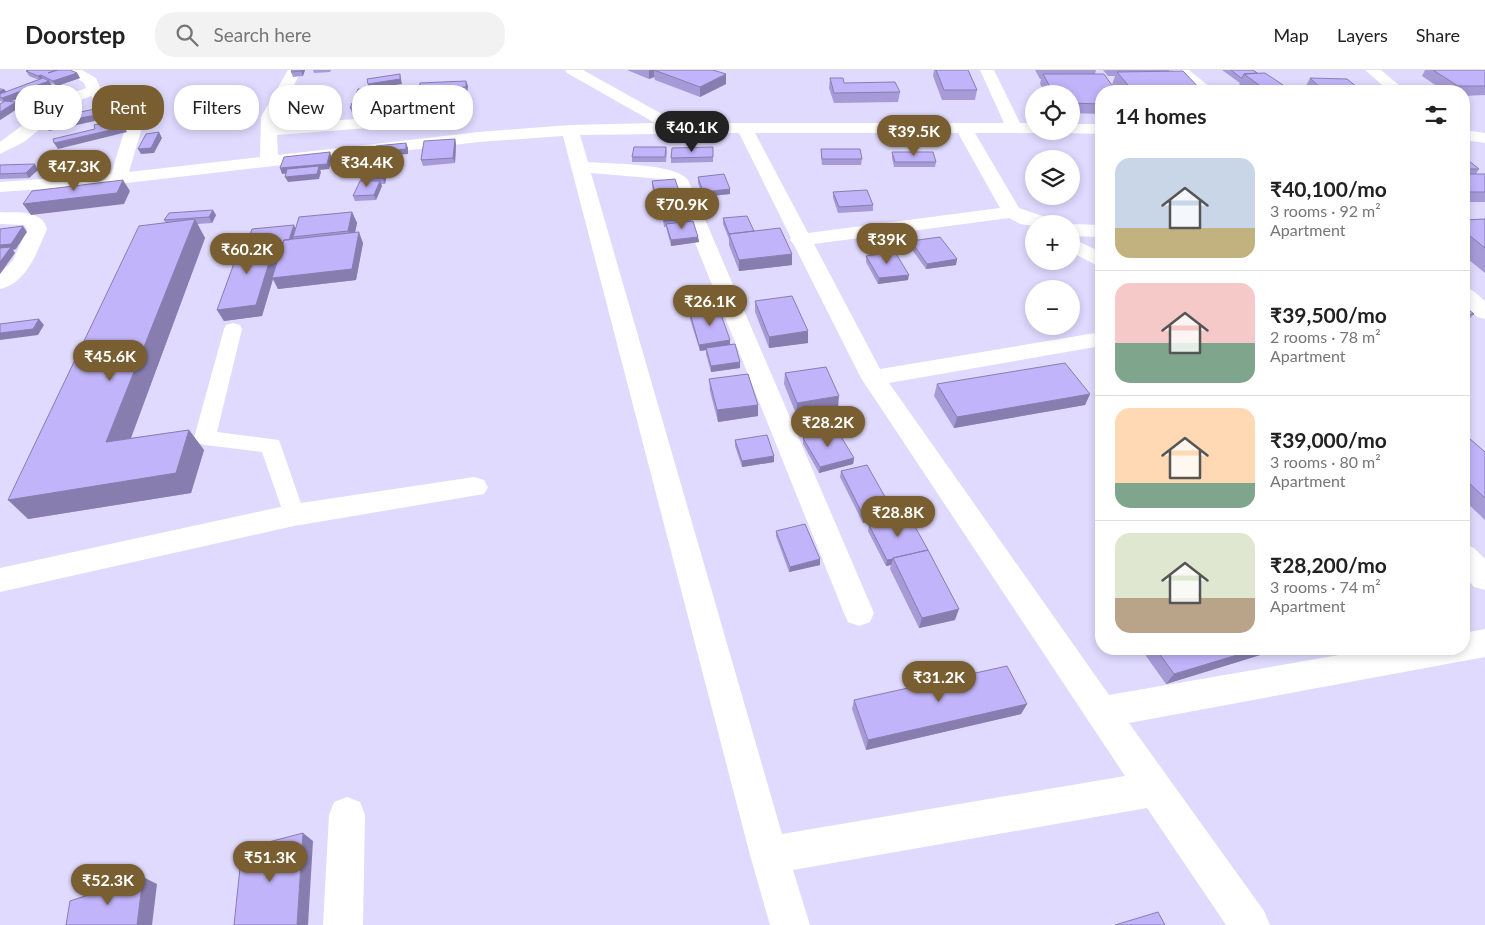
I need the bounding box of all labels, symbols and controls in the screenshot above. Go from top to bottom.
search box [155,12,505,57]
text: Doorstep [25,20,125,49]
icon: search [173,21,201,49]
text: Search here [213,23,311,46]
text: Map [1273,24,1309,46]
text: Layers [1337,24,1388,46]
text: Share [1416,24,1460,46]
chip: Buy [15,85,82,130]
chip: Rent [92,85,164,130]
chip: Filters [174,85,259,130]
chip: New [269,85,342,130]
chip: Apartment [352,85,473,130]
map controls [1025,85,1080,335]
button: locate [1025,85,1080,140]
icon: filters [1422,101,1450,129]
text: 14 homes [1115,103,1206,128]
pin: ₹40.1K [651,111,733,153]
pin: ₹39.5K [873,114,955,157]
text: ₹40.1K [666,117,718,136]
text: ₹39.5K [888,121,940,140]
pin: ₹34.4K [326,146,408,188]
pin: ₹47.3K [33,150,115,192]
button: layers [1025,150,1080,205]
text: ₹34.4K [341,152,393,171]
text: ₹47.3K [48,156,100,175]
text: ₹40,100/mo [1270,176,1387,201]
icon: home [1155,178,1215,238]
pin: ₹70.9K [641,188,723,230]
text: ₹70.9K [656,194,708,213]
text: 3 rooms · 92 m² [1270,201,1381,220]
button: + [1025,215,1080,270]
text: Apartment [1270,220,1345,239]
pin: ₹39K [857,222,917,265]
text: ₹39K [868,229,906,248]
pin: ₹60.2K [206,232,288,275]
text: ₹60.2K [221,239,273,258]
button: − [1025,280,1080,335]
pin: ₹26.1K [669,284,751,327]
text: ₹26.1K [684,291,736,310]
text: ₹39,500/mo [1270,302,1387,327]
icon: home [1155,303,1215,363]
text: 2 rooms · 78 m² [1270,327,1381,346]
pin: ₹45.6K [69,340,151,382]
text: ₹45.6K [84,346,136,365]
text: Apartment [1270,346,1345,365]
pin: ₹28.2K [787,406,869,448]
text: ₹28.2K [802,412,854,431]
text: ₹39,000/mo [1270,427,1387,452]
icon: home [1155,428,1215,488]
text: 3 rooms · 80 m² [1270,452,1381,471]
text: Apartment [1270,471,1345,490]
pin: ₹28.8K [857,496,939,538]
text: ₹28.8K [872,502,924,521]
text: ₹28,200/mo [1270,552,1387,577]
icon: home [1155,553,1215,613]
text: 3 rooms · 74 m² [1270,577,1381,596]
text: Apartment [1270,596,1345,615]
pin: ₹31.2K [898,660,980,703]
text: ₹31.2K [913,667,965,686]
pin: ₹51.3K [229,840,311,883]
text: ₹51.3K [244,847,296,866]
pin: ₹52.3K [67,864,149,906]
text: ₹52.3K [82,870,134,889]

